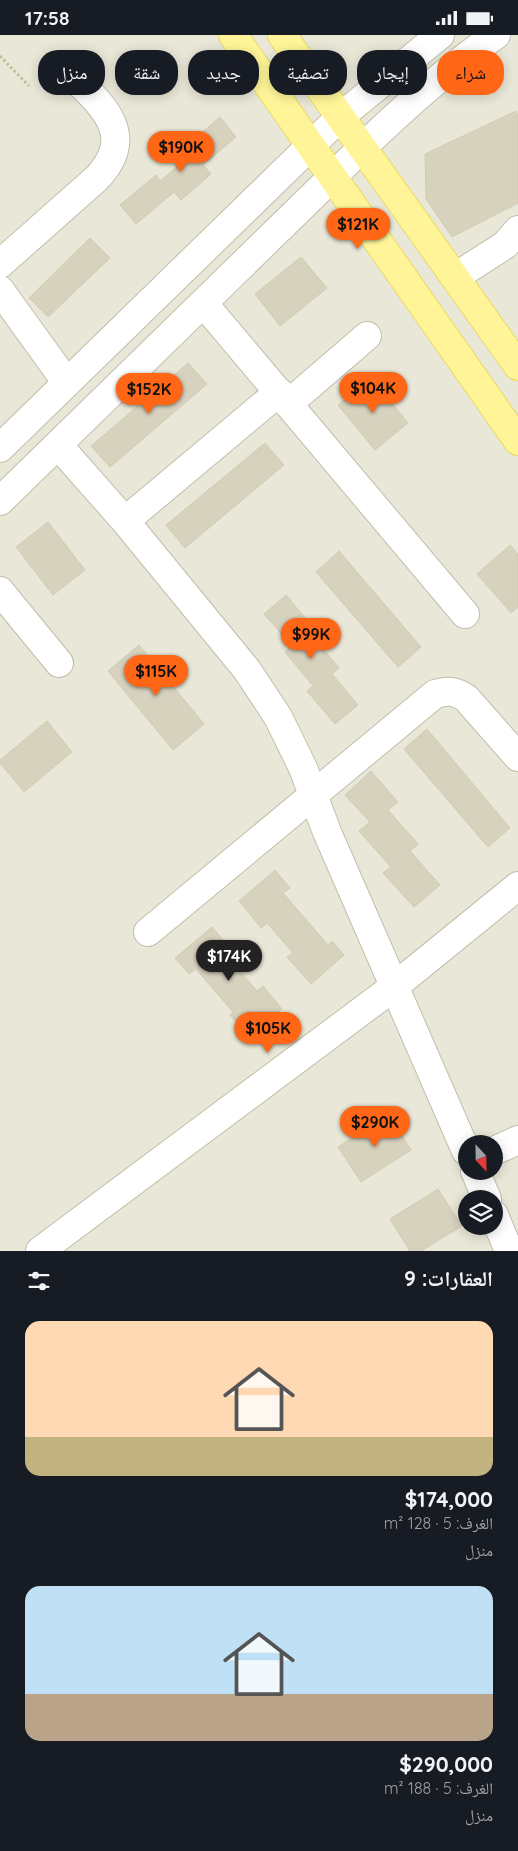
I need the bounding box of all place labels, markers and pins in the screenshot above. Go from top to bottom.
pin: $190K [146,131,216,173]
pin: $121K [323,207,393,250]
pin: $104K [338,371,408,414]
pin: $152K [114,373,184,415]
pin: $99K [281,617,341,660]
pin: $115K [121,655,191,697]
pin: $174K [194,939,264,982]
pin: $105K [233,1011,303,1054]
pin: $290K [340,1105,410,1148]

